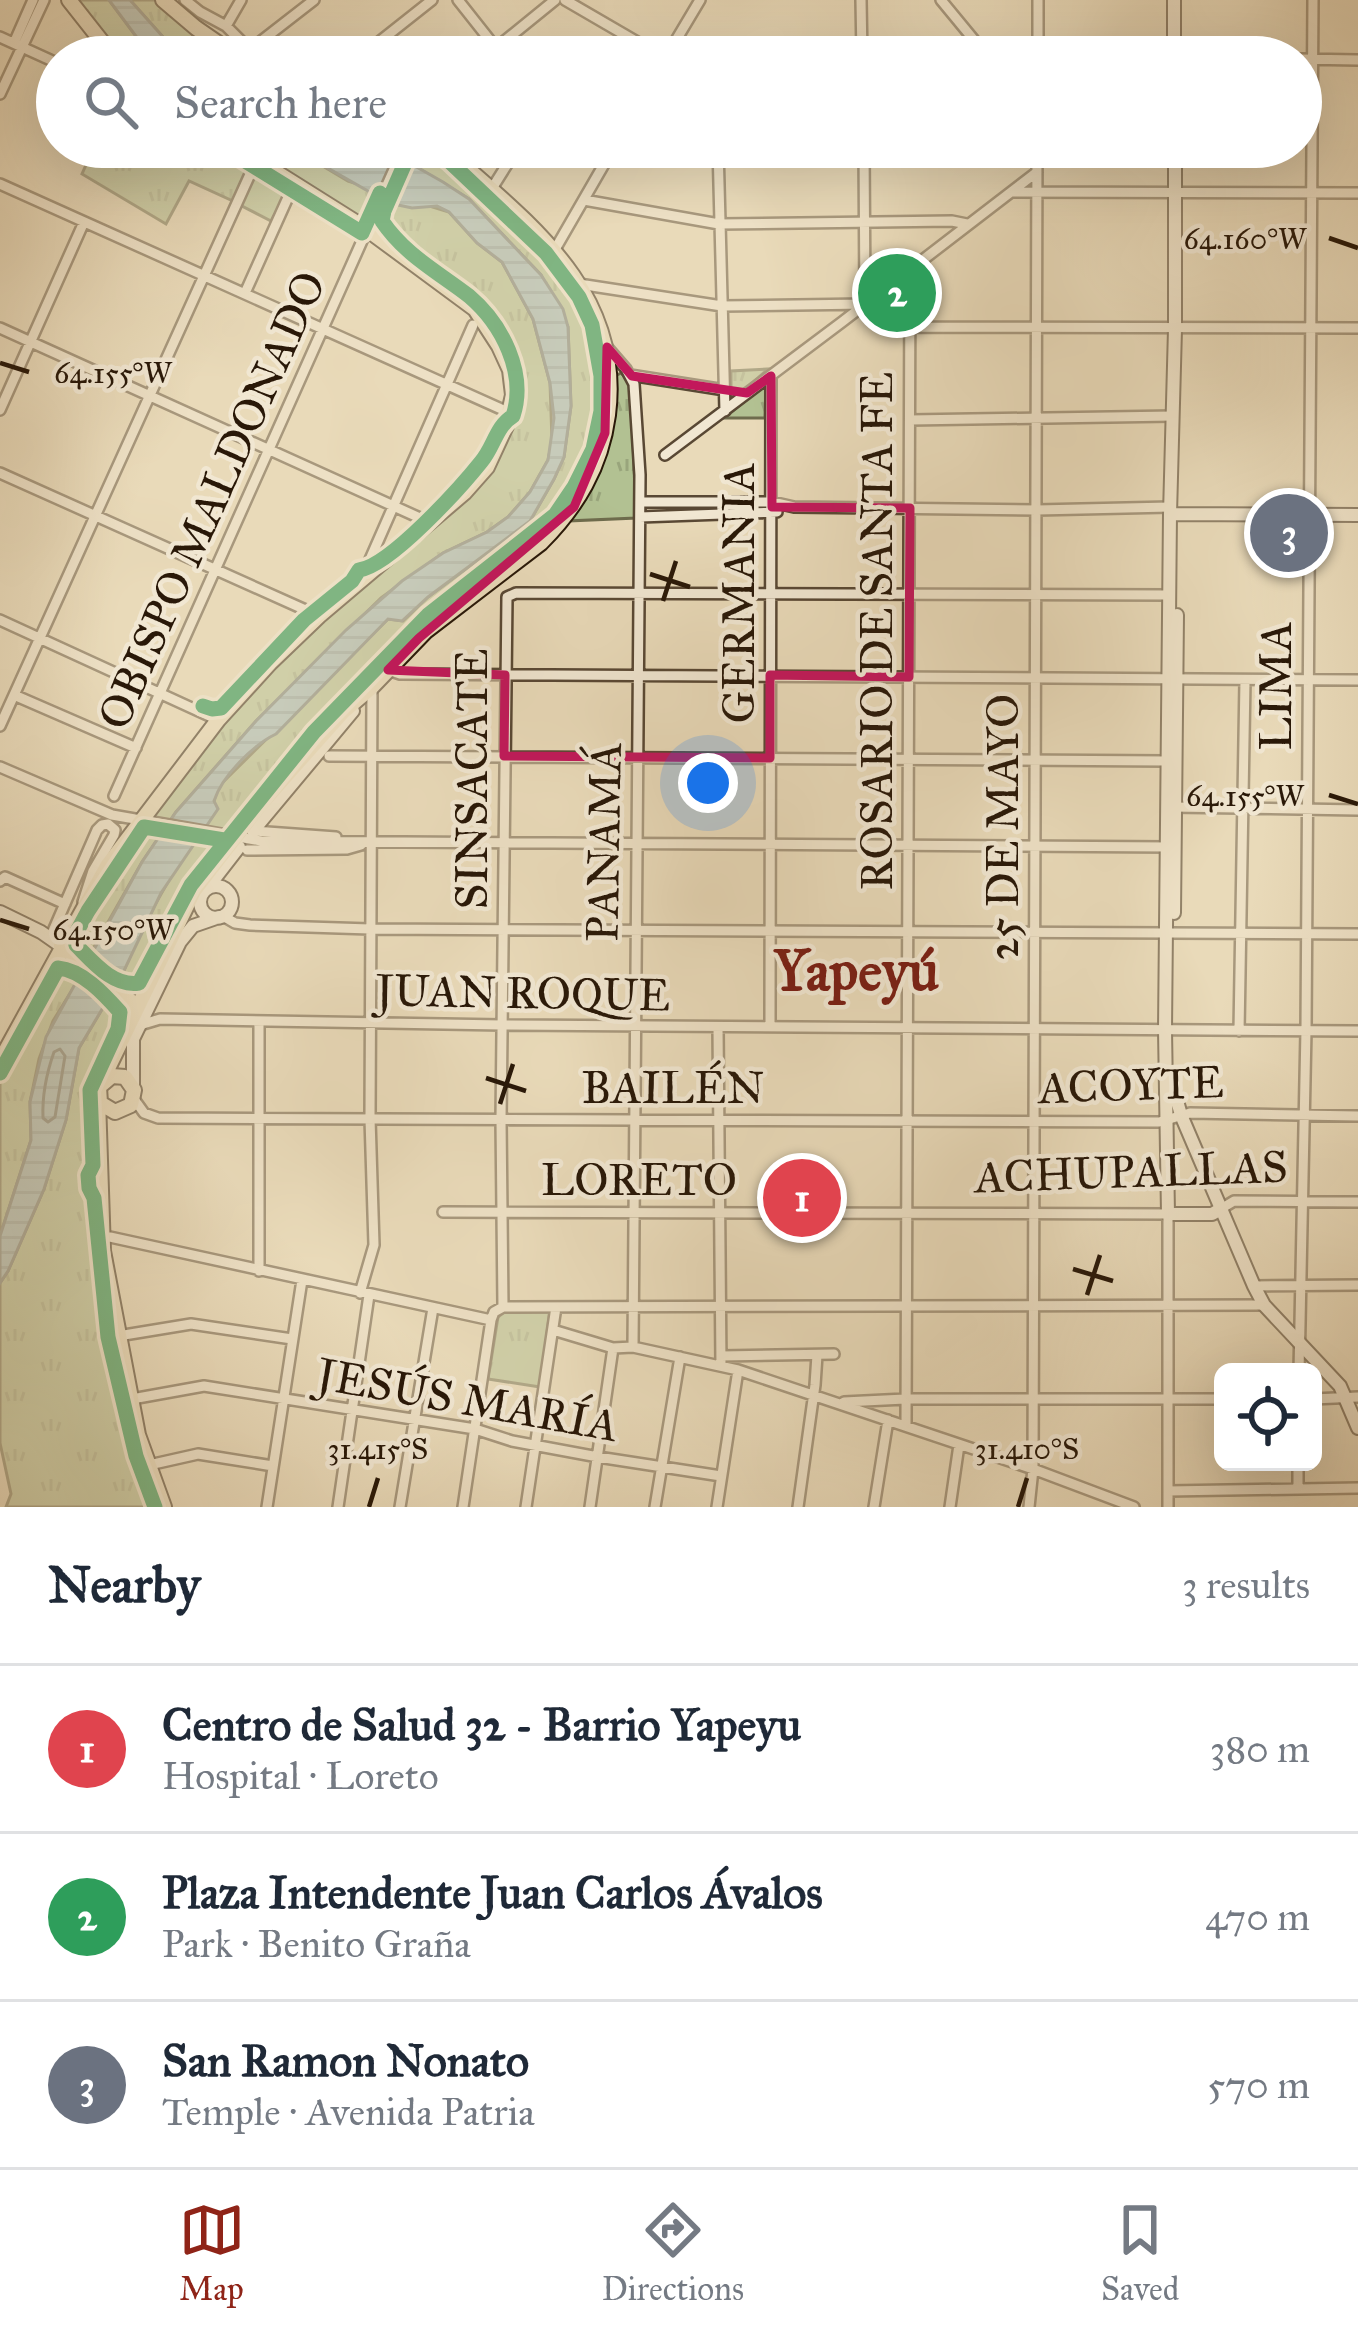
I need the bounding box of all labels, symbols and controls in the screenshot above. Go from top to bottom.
search box [36,36,1322,168]
icon: search [78,69,144,135]
text: Search here [174,75,387,130]
text: 64.160°W [1184,221,1308,257]
pin: 2 [858,248,936,338]
street label: OBISPO MALDONADO [86,263,337,738]
text: 64.155°W [54,355,173,391]
street label: ROSARIO DE SANTA FE [849,372,904,890]
street label: GERMANIA [711,462,766,724]
pin: 3 [1250,488,1328,578]
street label: LIMA [1248,621,1303,751]
street label: SINSACATE [444,648,499,910]
street label: 25 DE MAYO [975,694,1030,960]
street label: PANAMÁ [574,742,633,942]
your location [678,753,738,813]
text: 64.155°W [1186,778,1305,814]
text: 64.150°W [52,912,175,948]
district label: Yapeyú [773,936,939,1006]
street label: JUAN ROQUE [370,962,671,1023]
street label: ACOYTE [1035,1054,1225,1115]
street label: BAILÉN [582,1060,765,1115]
street label: ACHUPALLAS [971,1139,1289,1205]
street label: LORETO [541,1152,737,1207]
pin: 1 [763,1153,841,1243]
street label: JESÚS MARÍA [308,1344,623,1453]
map controls [1214,1363,1322,1471]
button: locate [1214,1363,1322,1471]
text: 31.415°S [328,1431,428,1467]
text: 31.410°S [975,1431,1079,1467]
text: Nearby [48,1554,200,1616]
text: 3 results [1182,1561,1310,1609]
text: Centro de Salud 32 - Barrio Yapeyu [162,1697,801,1752]
text: 1 [79,1725,95,1773]
text: 380 m [1210,1725,1310,1773]
text: Hospital · Loreto [162,1752,439,1800]
text: Plaza Intendente Juan Carlos Ávalos [162,1865,823,1920]
text: 2 [77,1893,97,1941]
text: 470 m [1205,1893,1310,1941]
text: Park · Benito Graña [162,1920,471,1968]
text: San Ramon Nonato [162,2033,529,2088]
text: 3 [79,2061,95,2109]
text: 570 m [1207,2061,1310,2109]
text: Temple · Avenida Patria [162,2088,535,2136]
tab: Map [179,2197,245,2309]
tab: Directions [602,2197,744,2309]
tab: Saved [1101,2197,1179,2309]

